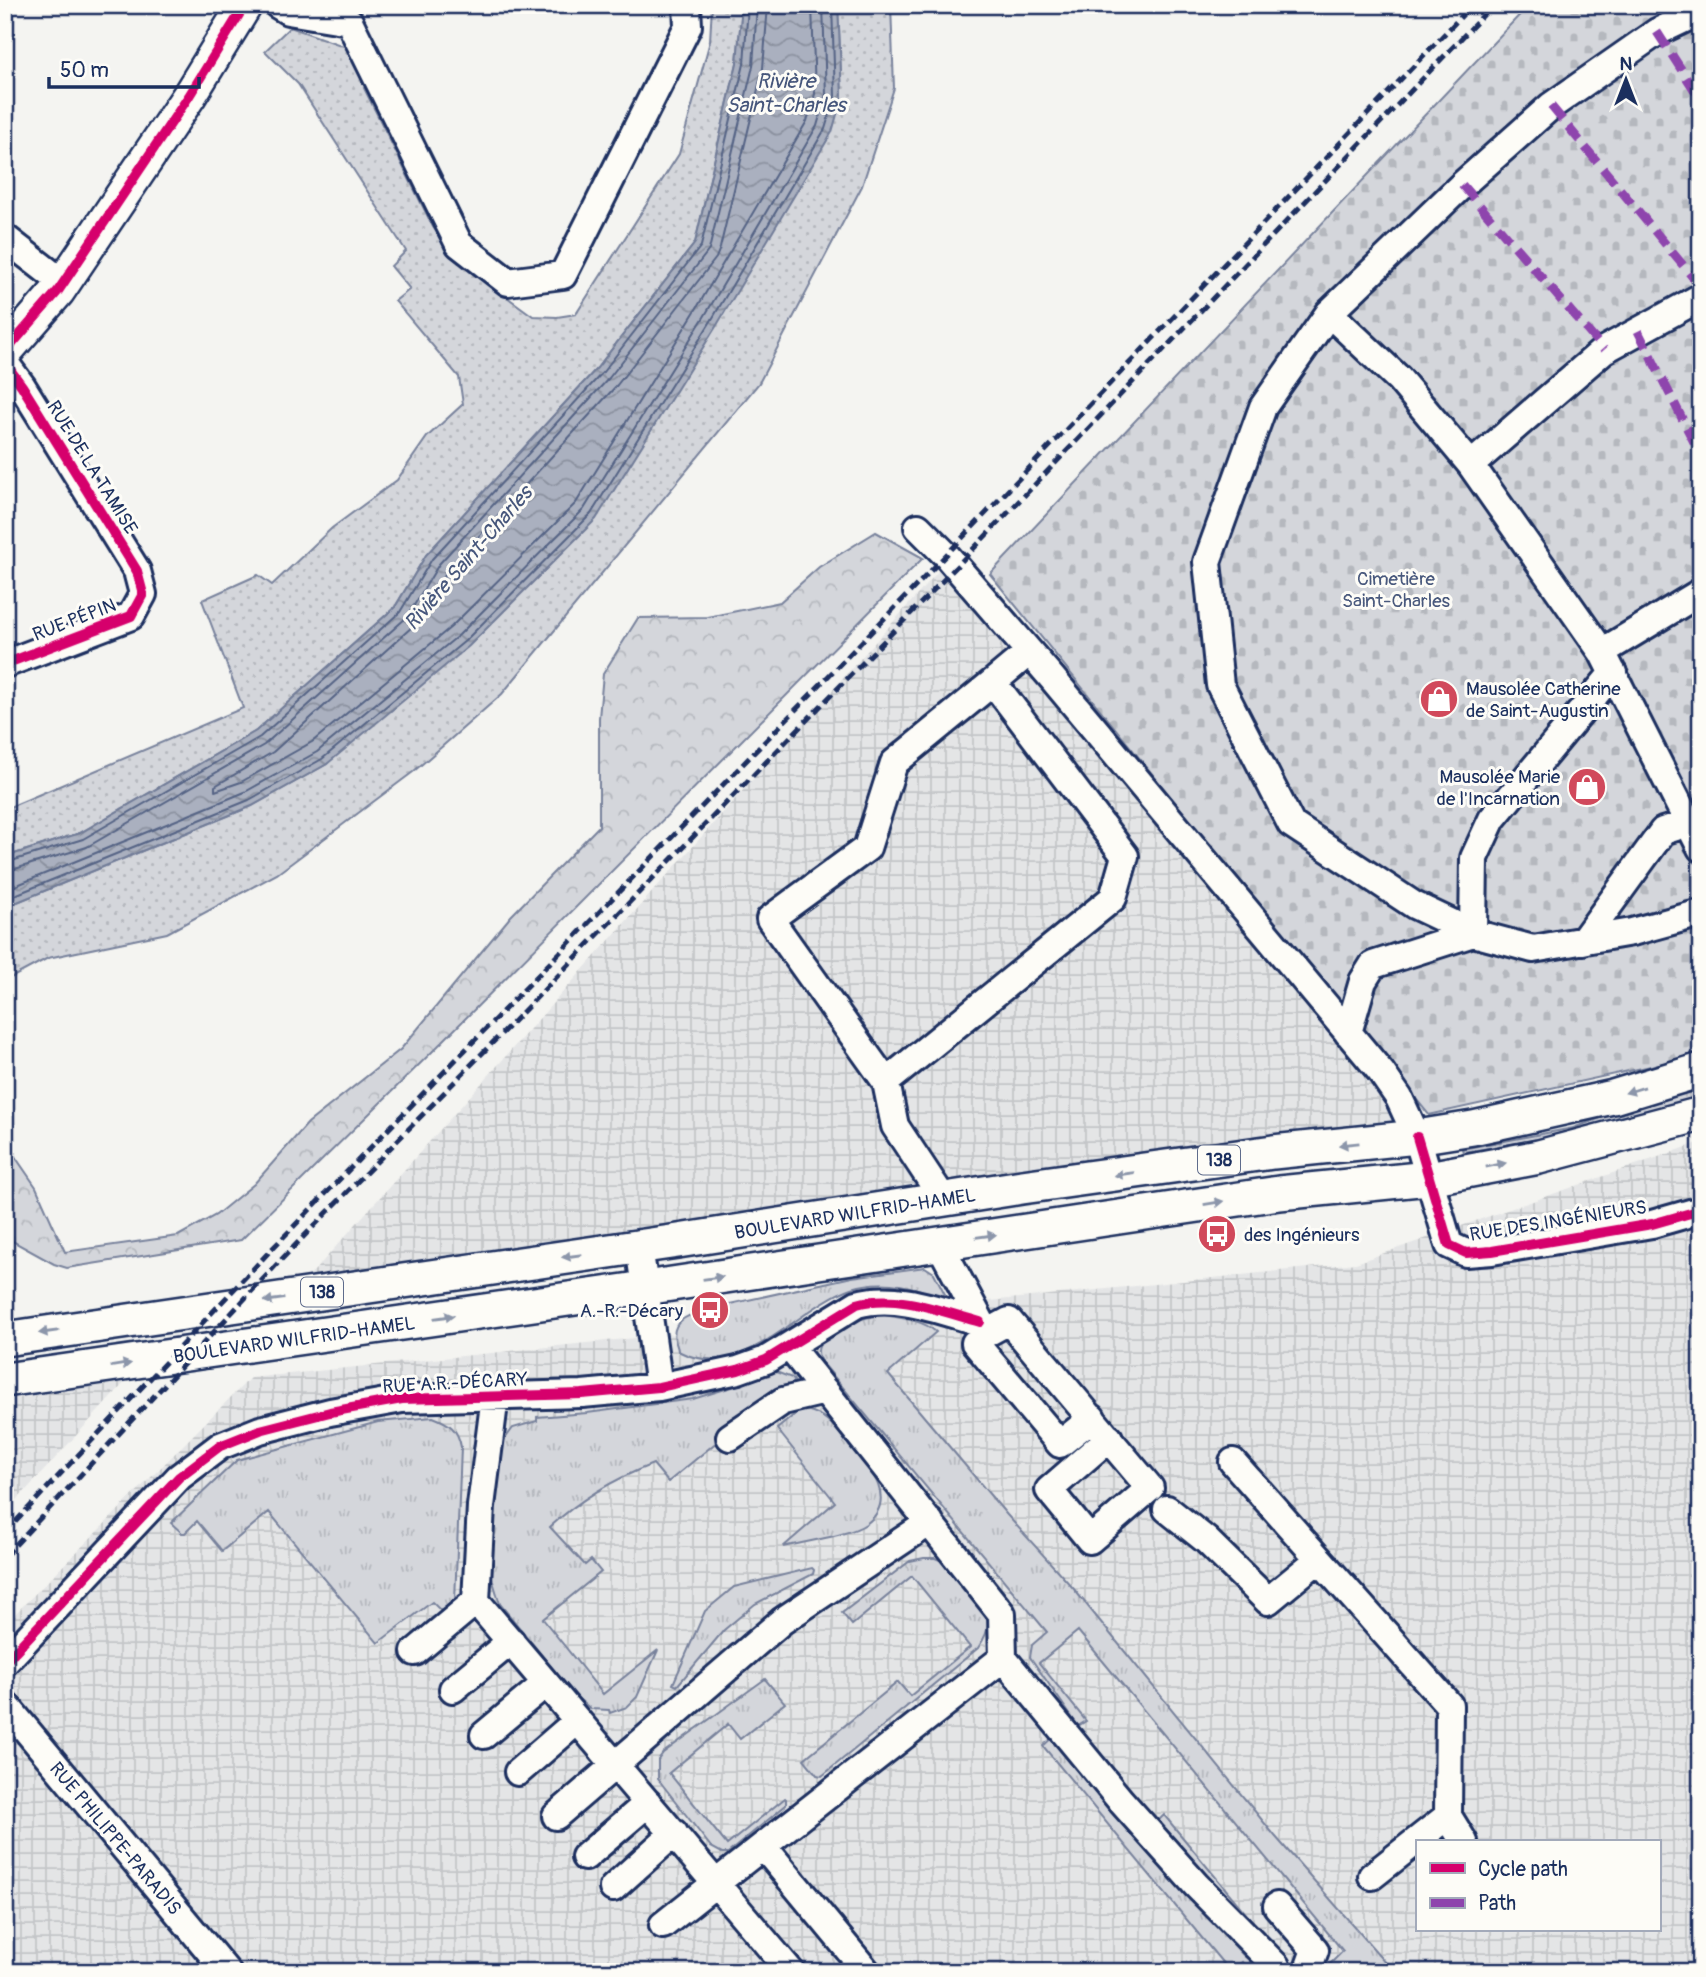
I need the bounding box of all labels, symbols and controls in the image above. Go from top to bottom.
scale bar [49,46,200,90]
north arrow [1590,46,1660,116]
text: N [1620,52,1633,76]
text: 50 m [60,57,109,84]
water label: Rivière Saint-Charles [726,68,848,119]
street label: RUE DE LA TAMISE [41,396,143,539]
water label: Rivière Saint-Charles [398,479,540,636]
park label: Cimetière Saint-Charles [1342,567,1451,613]
street label: RUE PÉPIN [29,593,119,647]
place label: Mausolée Catherine de Saint-Augustin [1466,677,1621,723]
shop icon: Mausolée Catherine de Saint-Augustin [1418,678,1460,720]
place label: Mausolée Marie de l'Incarnation [1437,765,1561,811]
shop icon: Mausolée Marie de l'Incarnation [1566,766,1608,808]
one-way arrow [1625,1085,1646,1095]
one-way arrow [1338,1139,1360,1150]
road number: 138 [1198,1146,1240,1175]
one-way arrow [1485,1159,1507,1170]
one-way arrow [1113,1168,1135,1179]
street label: BOULEVARD WILFRID-HAMEL [733,1183,978,1245]
street label: RUE DES INGÉNIEURS [1468,1195,1648,1247]
one-way arrow [1203,1197,1225,1208]
bus stop icon: des Ingénieurs [1196,1213,1238,1255]
place label: des Ingénieurs [1244,1223,1360,1247]
one-way arrow [975,1231,997,1242]
one-way arrow [561,1250,583,1261]
one-way arrow [702,1272,724,1283]
road number: 138 [301,1278,343,1307]
bus stop icon: A.-R.-Décary [689,1289,731,1331]
one-way arrow [263,1294,285,1305]
place label: A.-R.-Décary [580,1299,683,1323]
street label: BOULEVARD WILFRID-HAMEL [172,1311,417,1369]
one-way arrow [433,1311,455,1322]
one-way arrow [38,1327,60,1338]
one-way arrow [111,1359,133,1370]
street label: RUE A.R.-DÉCARY [382,1367,528,1399]
street label: RUE PHILIPPE-PARADIS [44,1757,186,1920]
legend [1416,1840,1660,1932]
text: Cycle path [1478,1856,1568,1883]
text: Path [1478,1890,1516,1917]

